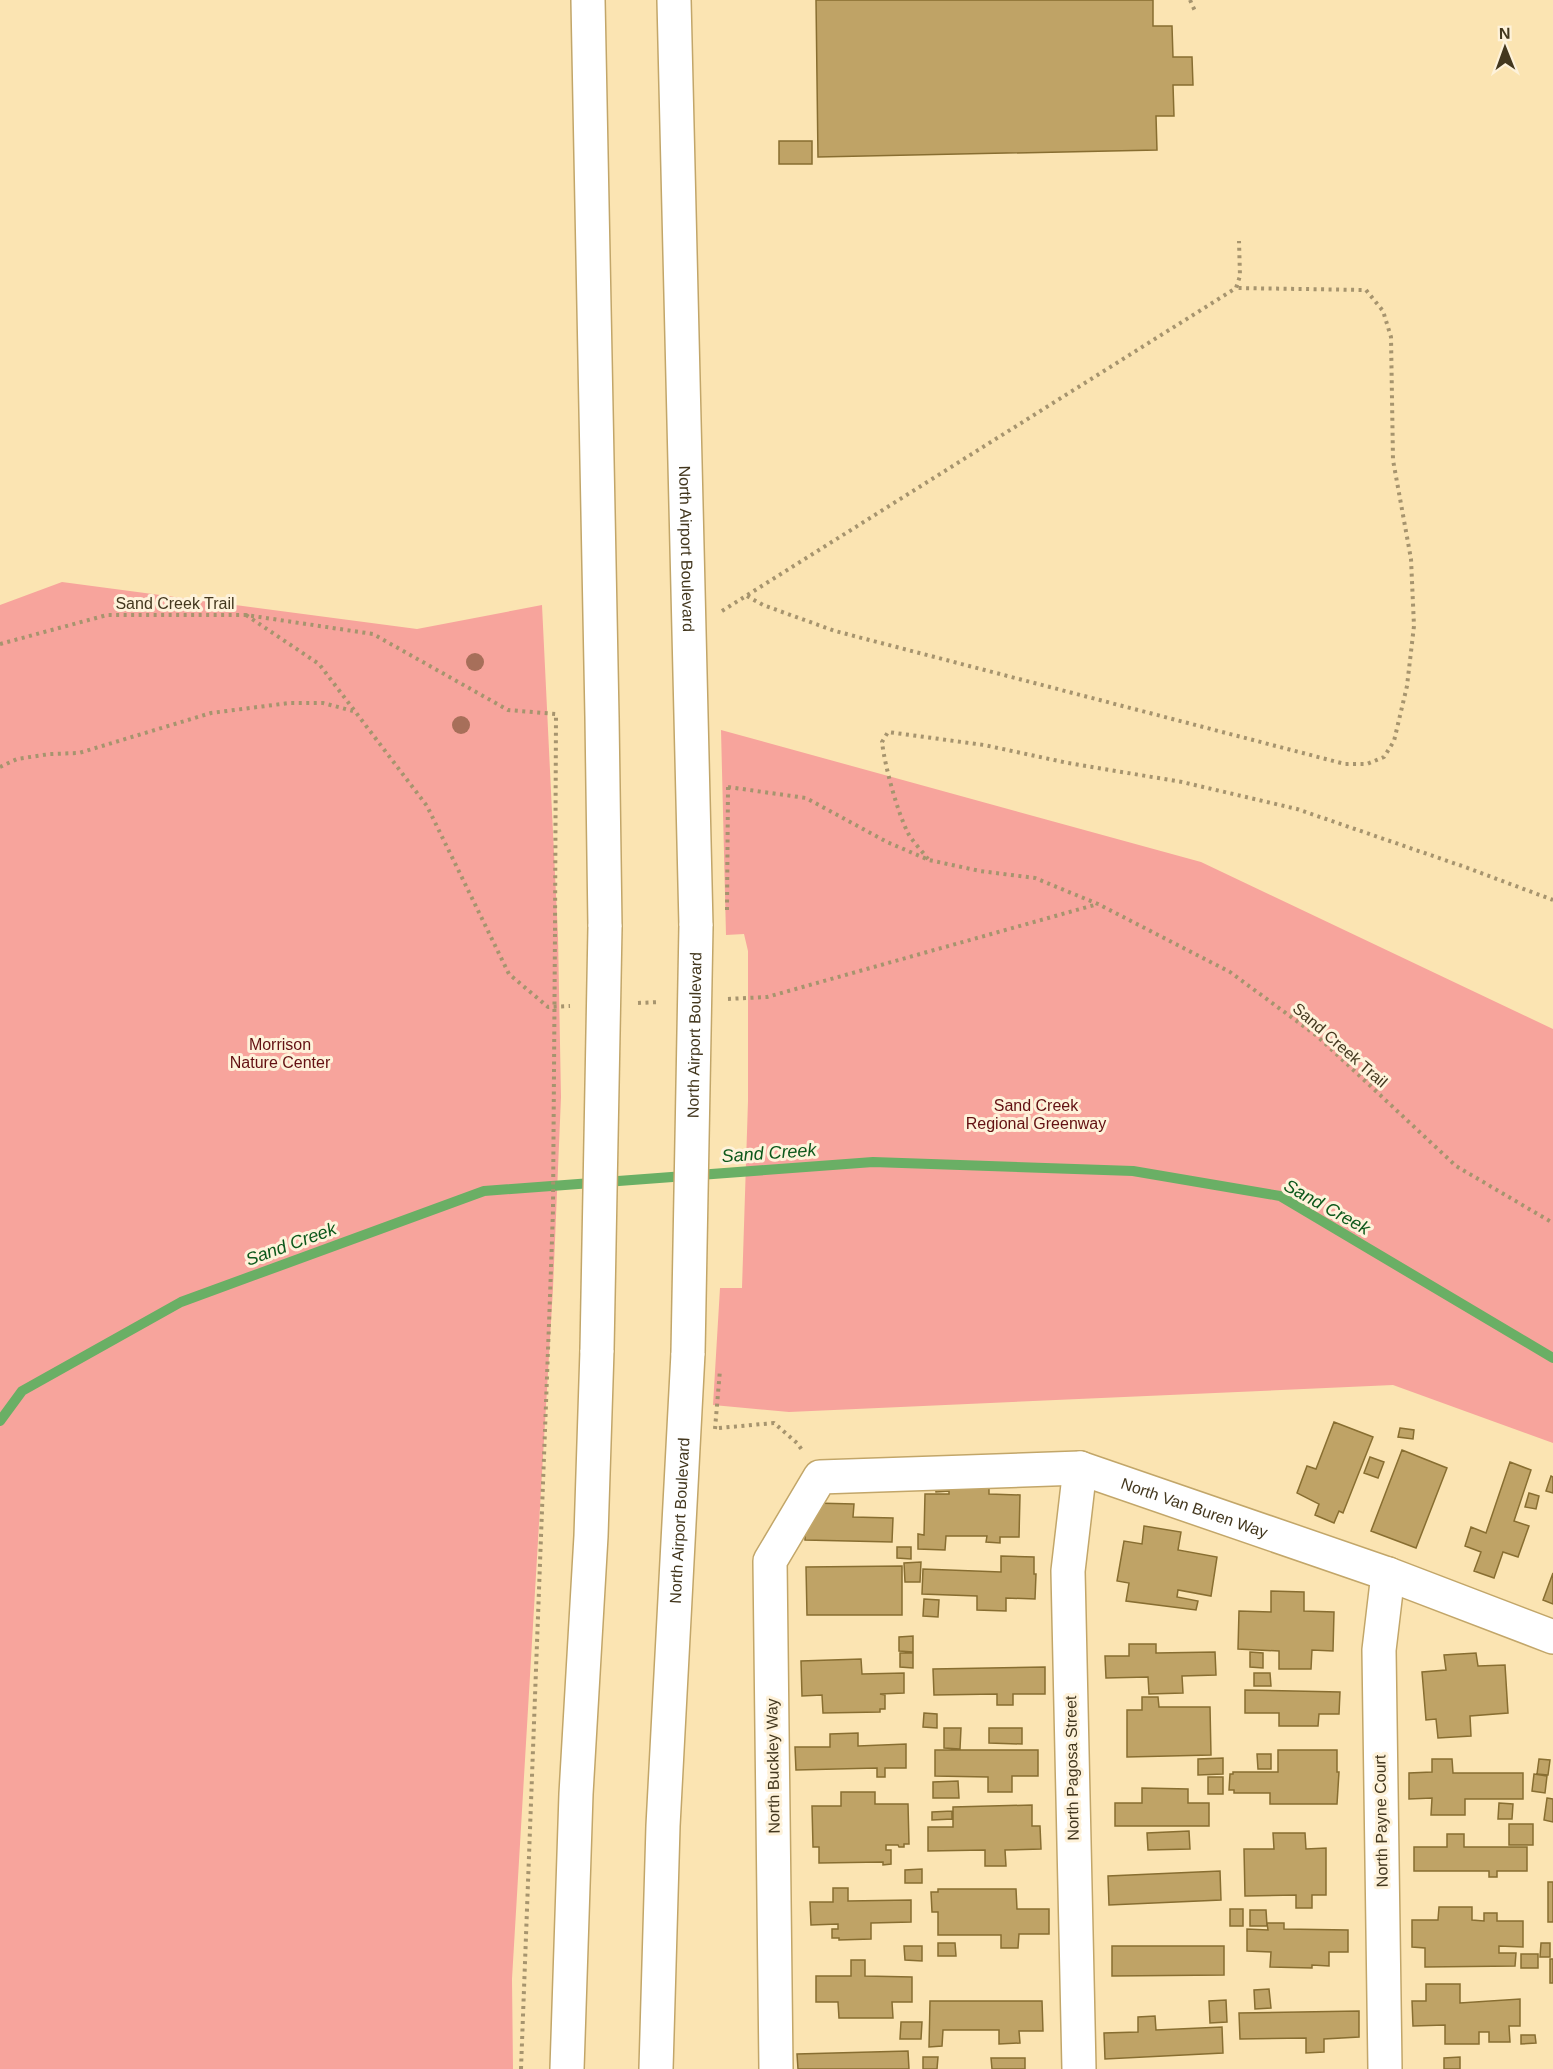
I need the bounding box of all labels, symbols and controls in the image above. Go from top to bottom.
north arrow [1475,18,1535,78]
text: N [1499,25,1511,42]
street label: North Airport Boulevard [677,465,698,632]
street label: Sand Creek Trail [115,595,235,612]
street label: North Airport Boulevard [684,952,704,1118]
street label: Sand Creek Trail [1289,999,1391,1091]
park label: Morrison Nature Center [230,1036,331,1071]
park label: Sand Creek Regional Greenway [966,1097,1106,1132]
water label: Sand Creek [721,1140,818,1166]
water label: Sand Creek [1281,1175,1374,1239]
water label: Sand Creek [243,1218,340,1270]
street label: North Airport Boulevard [666,1437,692,1604]
street label: North Van Buren Way [1119,1474,1270,1540]
street label: North Pagosa Street [1062,1695,1082,1841]
street label: North Buckley Way [763,1698,783,1834]
street label: North Payne Court [1371,1754,1391,1887]

